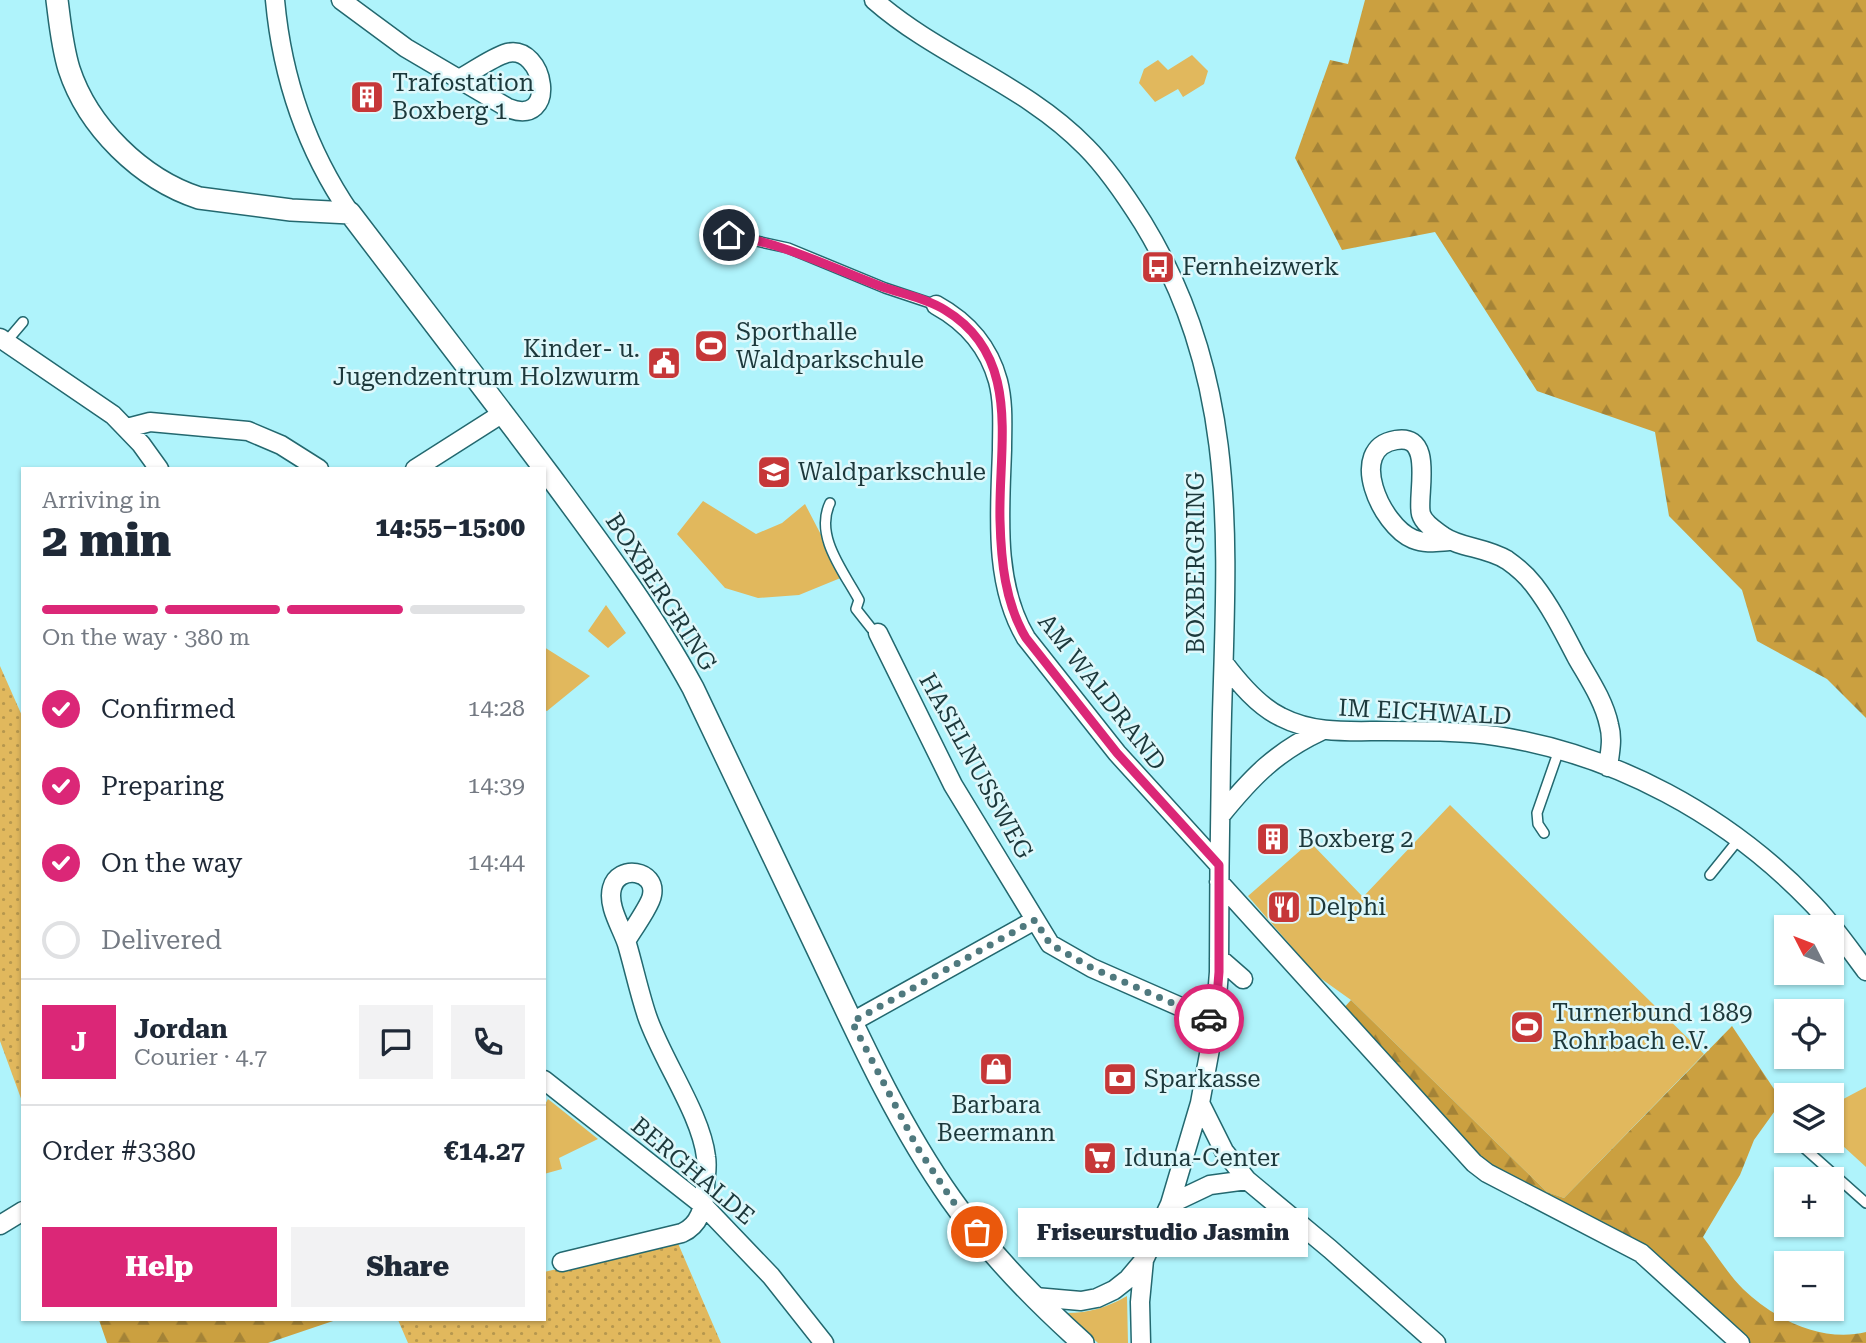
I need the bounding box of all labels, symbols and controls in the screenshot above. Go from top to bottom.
place label: Trafostation Boxberg 1 [392,69,534,125]
building icon: Trafostation Boxberg 1 [348,78,386,116]
pin [699,205,759,265]
icon: home [710,216,748,254]
bus stop icon: Fernheizwerk [1139,248,1177,286]
place label: Fernheizwerk [1182,253,1339,281]
place label: Sporthalle Waldparkschule [736,318,924,374]
sports icon: Sporthalle Waldparkschule [692,327,730,365]
place label: Kinder- u. Jugendzentrum Holzwurm [333,335,640,391]
public building icon: Kinder- u. Jugendzentrum Holzwurm [645,344,683,382]
school or university icon: Waldparkschule [755,453,793,491]
place label: Waldparkschule [798,458,986,486]
street label: BOXBERGRING [1182,472,1210,654]
text: Arriving in [42,487,161,514]
street label: BOXBERGRING [600,508,723,676]
text: 14:55–15:00 [375,512,525,542]
text: 2 min [42,513,171,567]
street label: AM WALDRAND [1032,608,1172,776]
text: On the way · 380 m [42,624,250,651]
street label: HASELNUSSWEG [913,668,1039,864]
icon: check [42,690,80,728]
street label: IM EICHWALD [1338,693,1512,731]
text: Confirmed [101,694,236,724]
text: 14:28 [468,695,525,722]
icon: check [42,767,80,805]
text: Preparing [101,771,224,801]
text: 14:39 [468,772,525,799]
building icon: Boxberg 2 [1254,820,1292,858]
place label: Boxberg 2 [1298,825,1414,853]
icon: check [42,844,80,882]
text: On the way [101,848,242,878]
text: 14:44 [468,849,525,876]
restaurant icon: Delphi [1265,888,1303,926]
place label: Delphi [1308,893,1386,921]
north arrow [1774,915,1844,985]
map controls [1774,915,1844,1321]
text: Delivered [101,925,222,955]
courier [1174,984,1244,1054]
place label: Turnerbund 1889 Rohrbach e.V. [1552,999,1752,1055]
button: locate [1774,999,1844,1069]
icon: car [1190,1000,1228,1038]
button: chat [359,1005,433,1079]
button: phone [451,1005,525,1079]
sports icon: Turnerbund 1889 Rohrbach e.V. [1508,1008,1546,1046]
text: Jordan [134,1014,228,1044]
text: J [71,1027,87,1057]
text: Courier · 4.7 [134,1044,267,1071]
shop icon: Barbara Beermann [977,1050,1015,1088]
bank icon: Sparkasse [1101,1060,1139,1098]
place label: Sparkasse [1144,1065,1260,1093]
button: layers [1774,1083,1844,1153]
place label: Barbara Beermann [937,1091,1055,1147]
street label: BERGHALDE [626,1111,760,1231]
text: Order #3380 [42,1136,196,1166]
text: €14.27 [444,1136,525,1166]
supermarket icon: Iduna-Center [1081,1139,1119,1177]
place label: Iduna-Center [1124,1144,1280,1172]
button: + [1774,1167,1844,1237]
pin [947,1202,1007,1262]
callout: Friseurstudio Jasmin [1019,1208,1310,1256]
icon: bag [958,1213,996,1251]
text: Friseurstudio Jasmin [1037,1219,1289,1246]
button: Help [42,1227,277,1307]
button: Share [291,1227,525,1307]
button: − [1774,1251,1844,1321]

